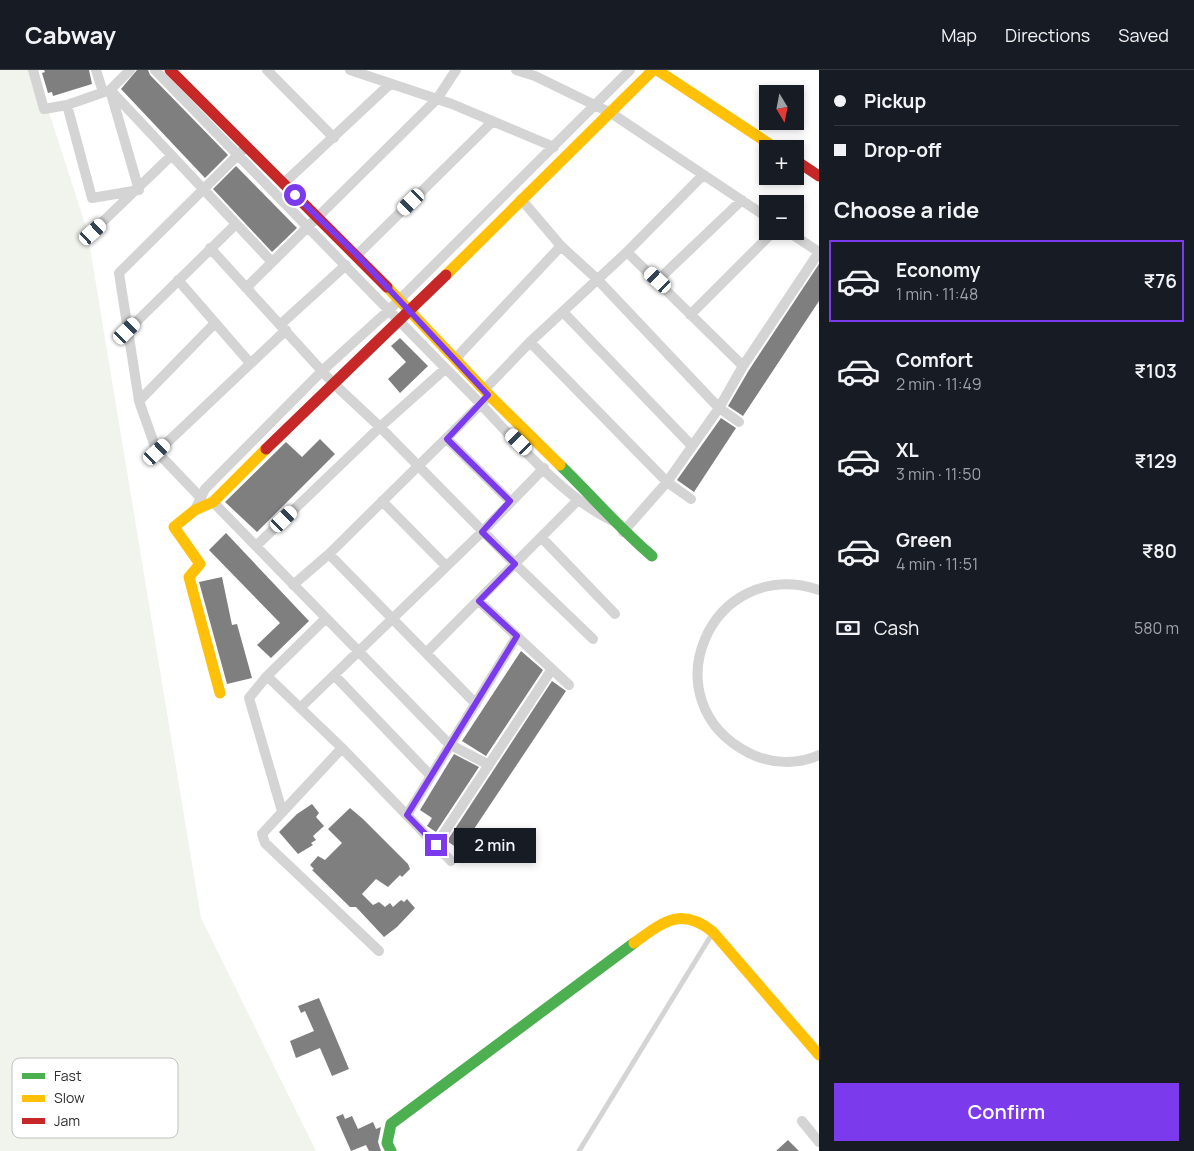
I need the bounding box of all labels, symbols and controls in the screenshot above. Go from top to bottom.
text: Cabway [25,18,116,51]
text: Map [941,23,977,47]
text: Directions [1005,23,1090,47]
text: Saved [1118,23,1169,47]
north arrow [759,85,804,130]
map controls [759,85,804,240]
text: Pickup [864,88,926,114]
text: Drop-off [864,137,941,163]
button: + [759,140,804,185]
route start [284,184,306,206]
car [395,186,426,218]
button: − [759,195,804,240]
text: Choose a ride [834,195,979,225]
car [76,216,109,248]
text: Economy [896,257,980,283]
icon: car [836,259,881,304]
car [641,264,674,296]
text: ₹76 [1144,268,1177,294]
text: 1 min · 11:48 [896,283,978,305]
car [111,315,142,347]
text: Comfort [896,347,973,373]
icon: car [836,349,881,394]
text: ₹103 [1134,358,1177,384]
text: 2 min · 11:49 [896,373,982,395]
car [503,426,534,458]
car [140,436,173,468]
text: XL [896,437,919,463]
icon: car [836,439,881,484]
text: ₹129 [1134,448,1177,474]
text: 3 min · 11:50 [896,463,981,485]
car [267,503,300,535]
text: Green [896,527,952,553]
icon: car [836,529,881,574]
text: ₹80 [1142,538,1177,564]
text: 4 min · 11:51 [896,553,978,575]
icon: cash [834,614,862,642]
text: Cash [874,615,919,641]
text: 580 m [1134,617,1179,639]
callout: 2 min [454,828,536,862]
route end [425,834,447,856]
text: 2 min [475,834,515,856]
legend [12,1058,178,1138]
text: Fast [54,1066,82,1085]
button: Confirm [834,1083,1179,1141]
text: Slow [54,1088,85,1107]
text: Jam [54,1111,80,1130]

